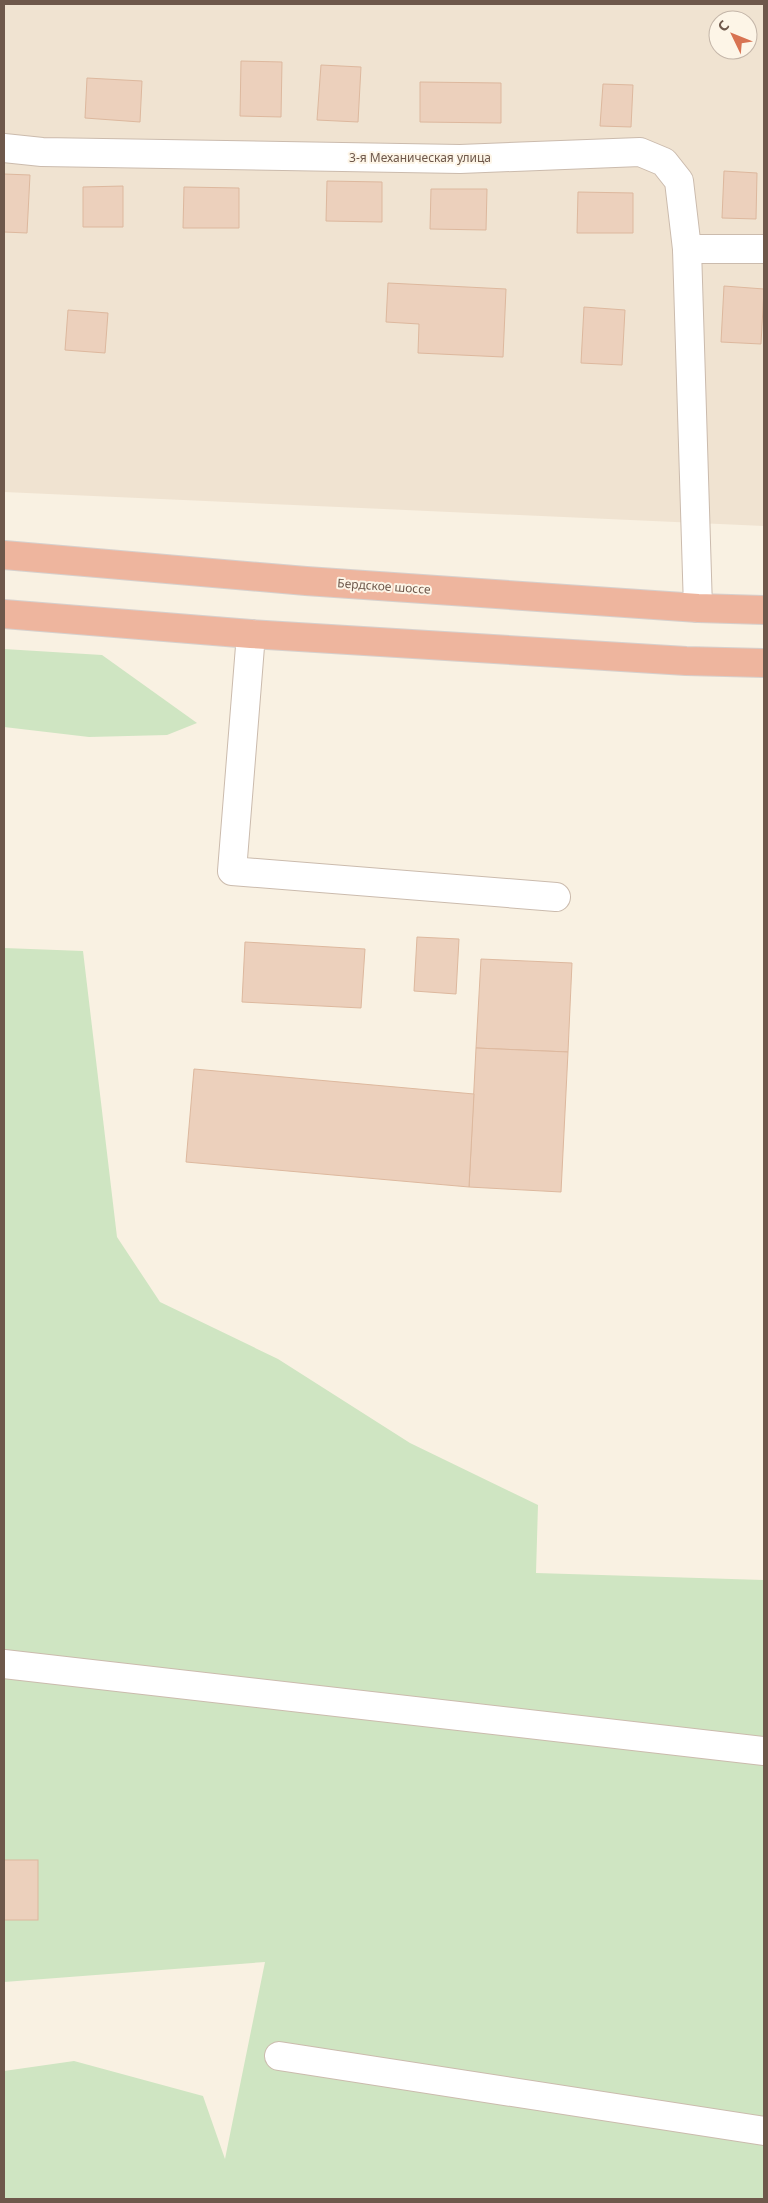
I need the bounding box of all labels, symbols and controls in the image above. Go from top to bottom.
north arrow [708,10,758,60]
text: С [713,16,733,36]
street label: 3-я Механическая улица [349,149,491,166]
street label: Бердское шоссе [337,574,432,598]

